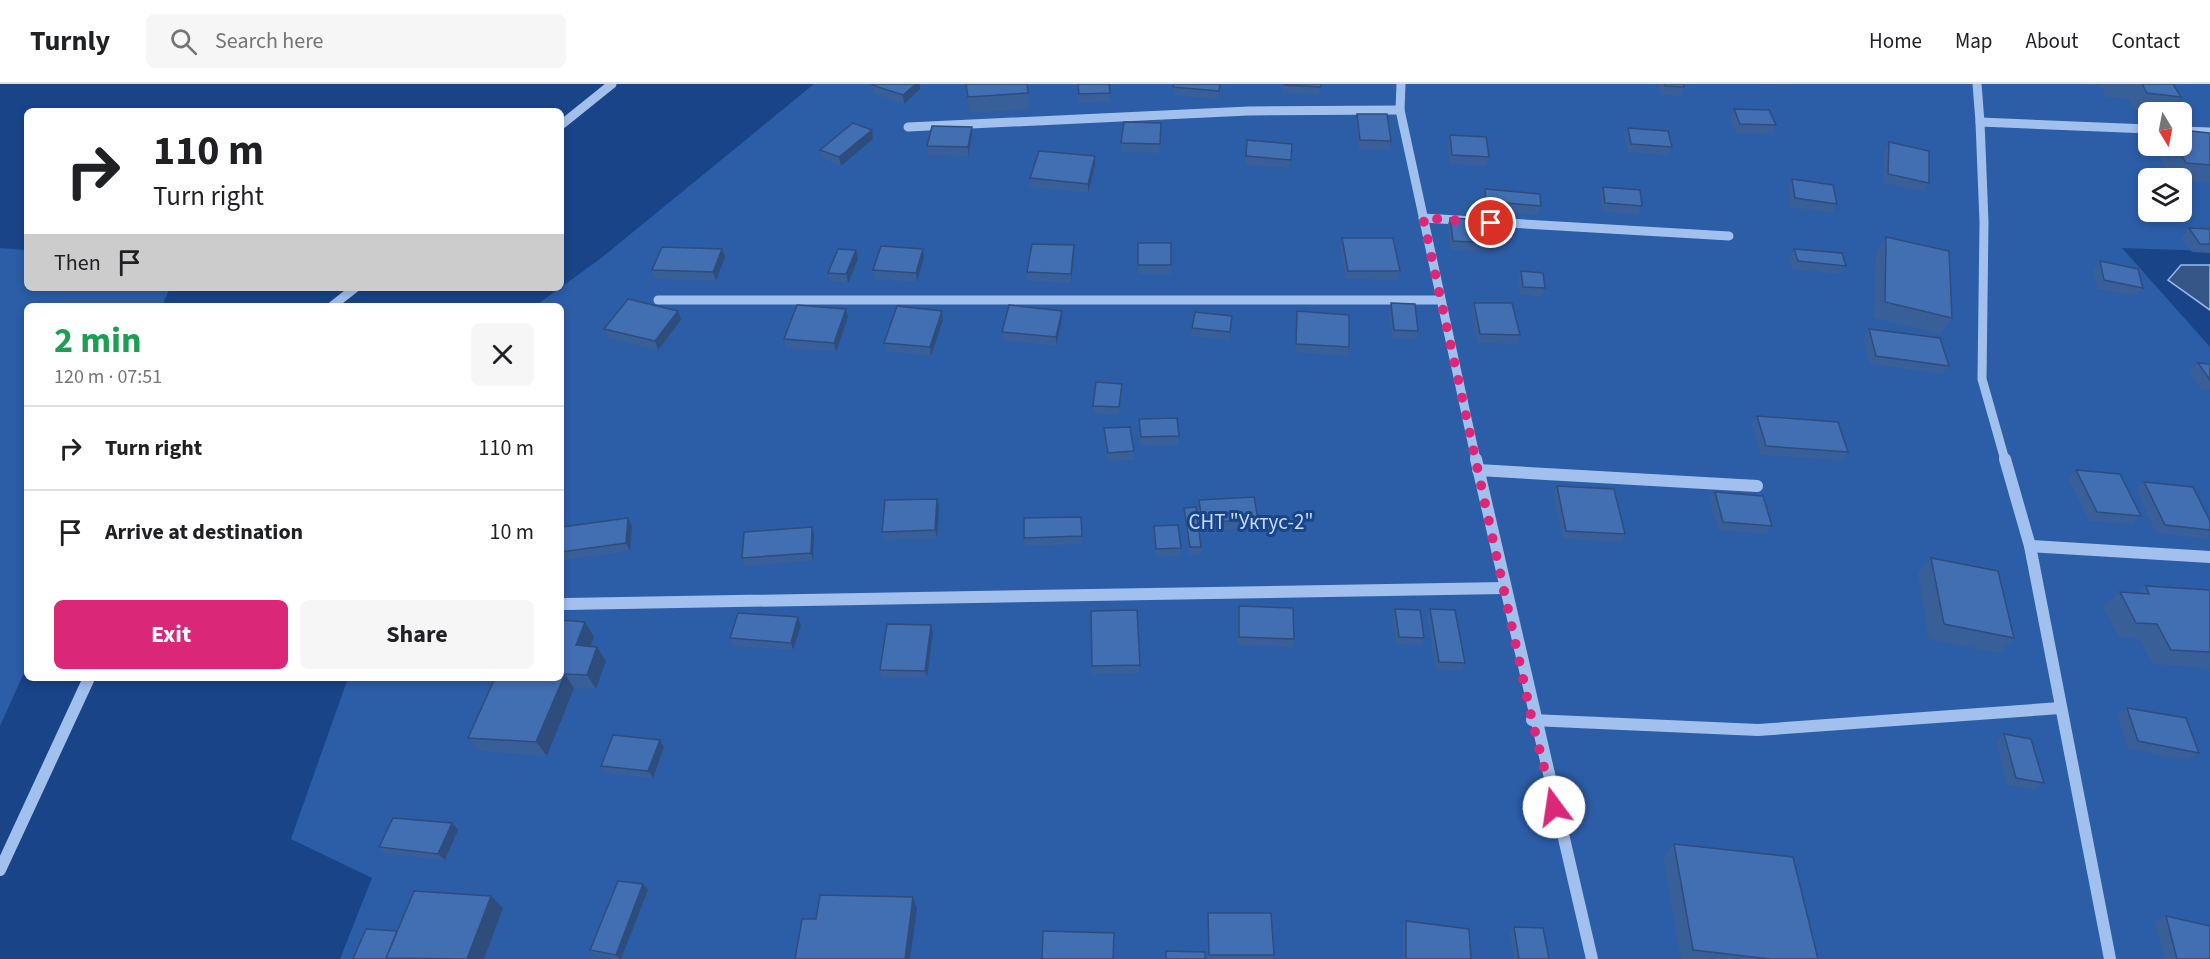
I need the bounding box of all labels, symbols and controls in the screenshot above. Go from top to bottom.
search box [146,14,566,68]
text: Turnly [30,21,110,61]
icon: search [167,25,200,58]
text: Search here [215,25,324,57]
text: Home [1869,26,1922,56]
text: Map [1955,26,1993,56]
text: About [2026,26,2078,56]
text: Contact [2111,26,2180,56]
north arrow [2138,102,2192,156]
map controls [2138,102,2192,222]
text: 110 m [153,121,264,181]
icon: right [54,132,132,210]
button: layers [2138,168,2192,222]
text: Turn right [153,177,264,216]
pin [1465,197,1516,248]
icon: arrive [1474,206,1507,239]
icon: arrive [113,246,146,279]
text: Then [54,247,101,279]
text: 2 min [54,315,142,366]
button: close [471,323,534,386]
text: 120 m · 07:51 [54,363,162,391]
icon: right [54,432,87,465]
text: Turn right [105,432,202,464]
text: 110 m [479,432,534,464]
park label: СНТ "Уктус-2" [1189,507,1313,537]
icon: arrive [54,516,87,549]
text: Arrive at destination [105,516,303,548]
text: 10 m [489,516,534,548]
button: Exit [54,600,288,669]
button: Share [300,600,534,669]
position arrow [1522,775,1586,839]

